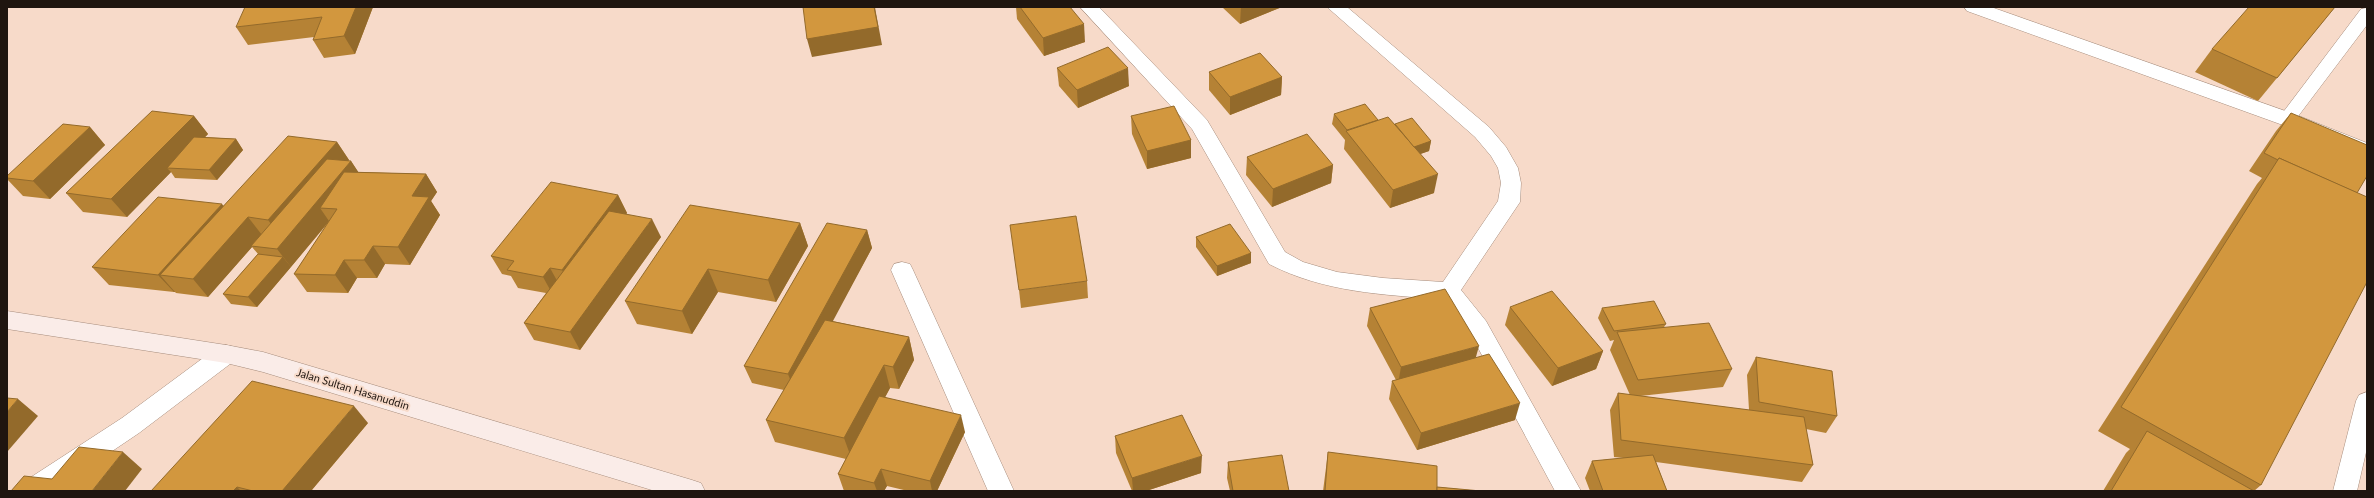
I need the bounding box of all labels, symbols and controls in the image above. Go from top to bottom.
street label: Jalan Sultan Hasanuddin [295,365,411,412]

